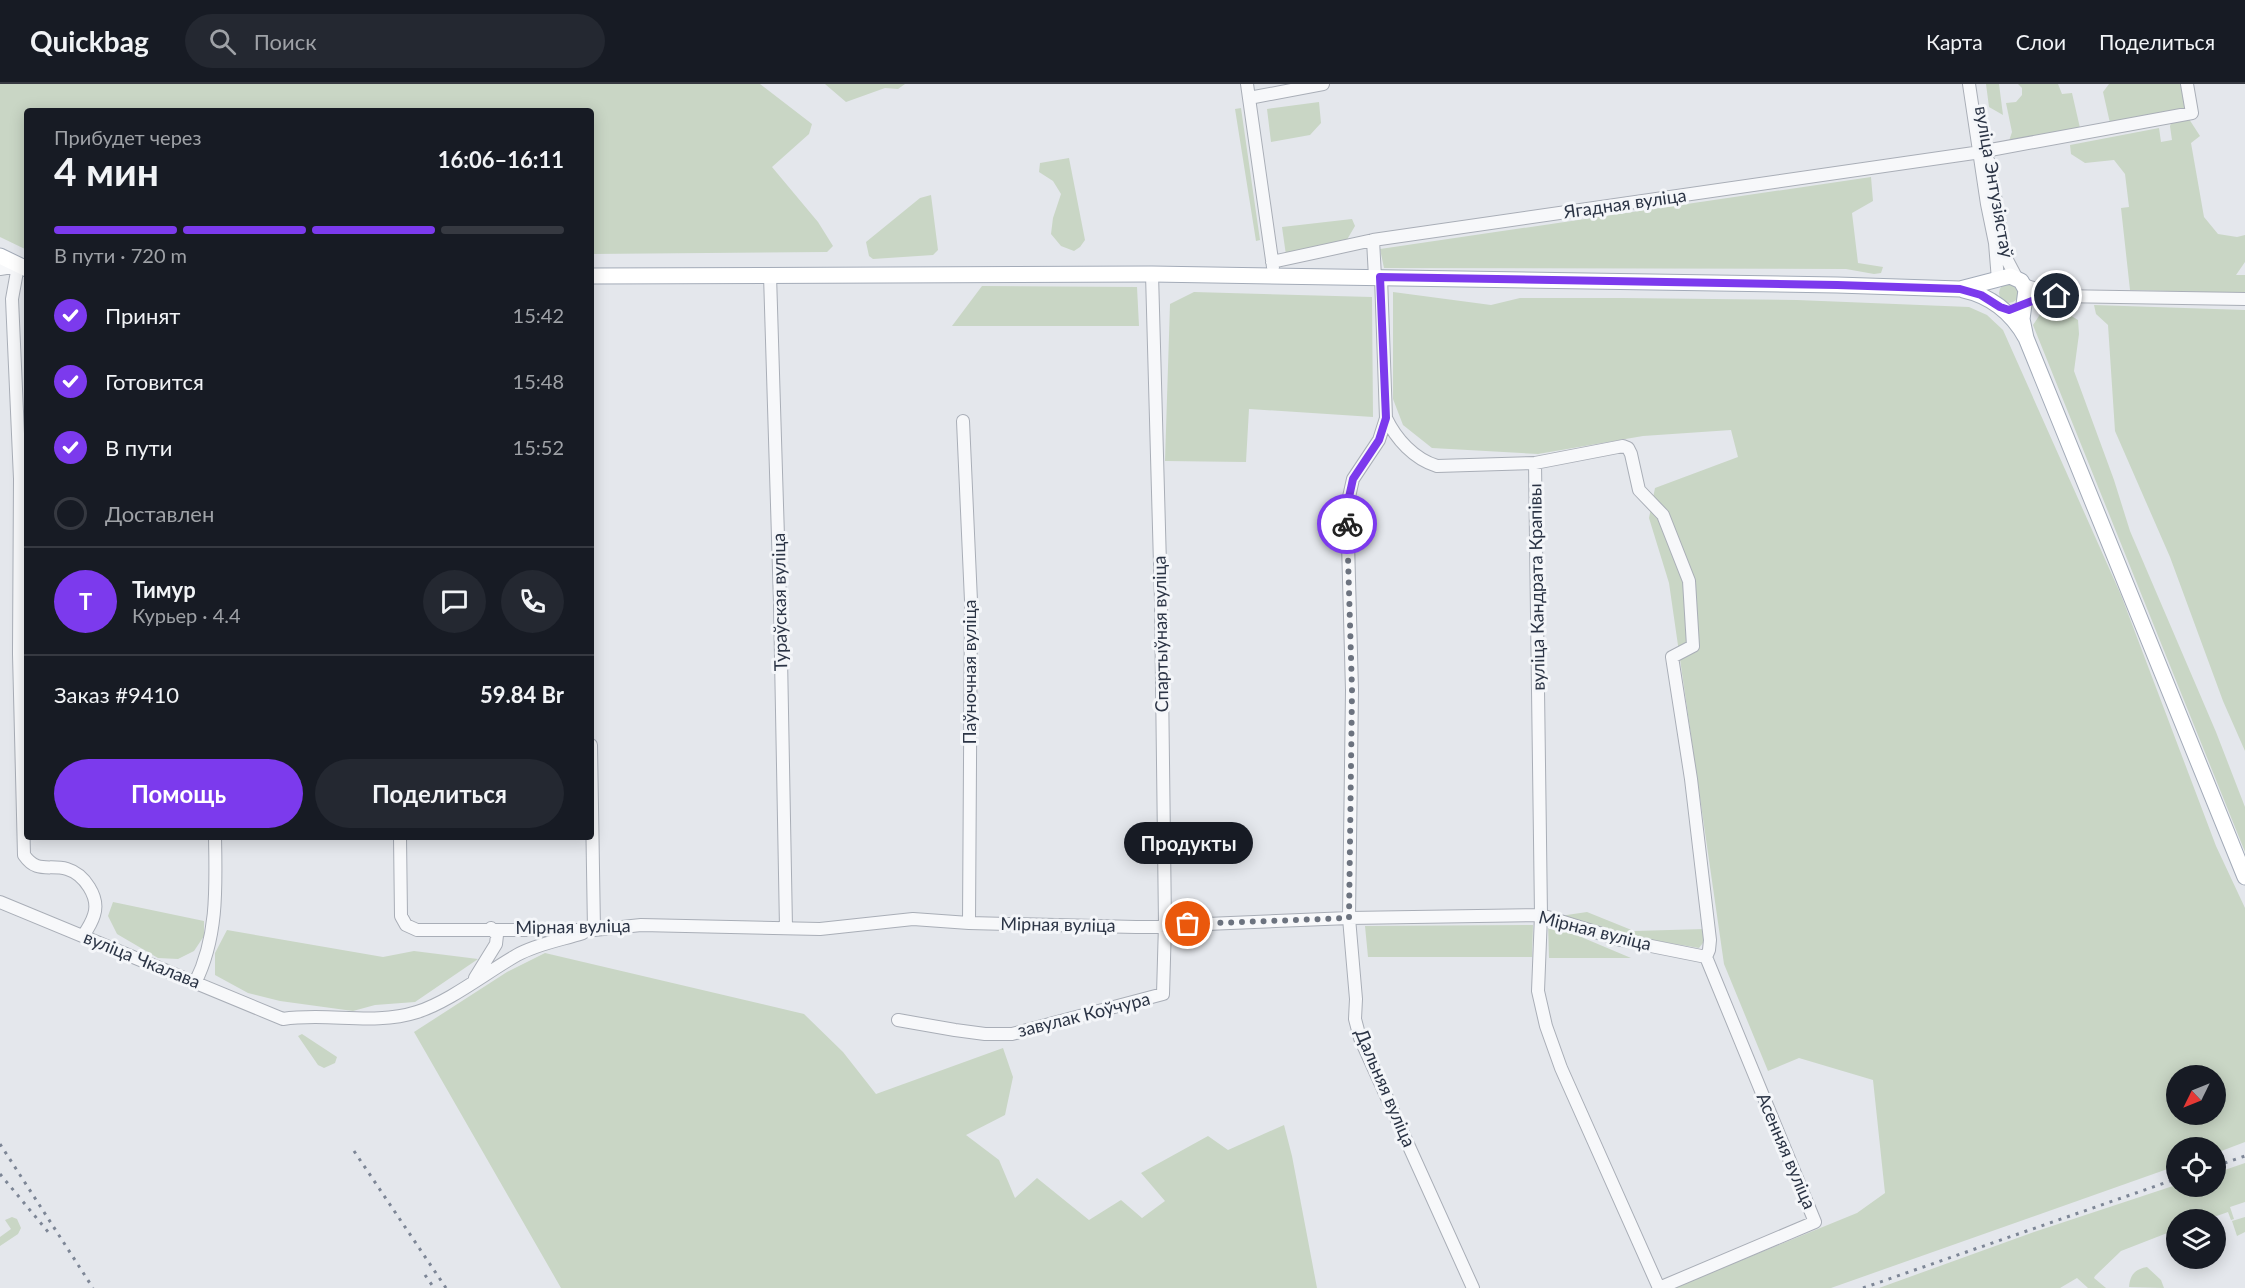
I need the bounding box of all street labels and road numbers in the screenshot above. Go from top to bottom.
street label: вуліца Энтузіястаў [1971,104,2019,260]
street label: Ягадная вуліца [1561,184,1688,223]
street label: вуліца Кандрата Крапівы [1523,483,1549,691]
street label: Тураўская вуліца [767,533,791,671]
street label: Спартыўная вуліца [1148,556,1172,713]
street label: Паўночная вуліца [958,600,980,744]
street label: Мірная вуліца [1537,905,1654,955]
street label: Мірная вуліца [1000,912,1116,936]
street label: Мірная вуліца [515,914,631,938]
street label: вуліца Чкалава [81,926,204,992]
street label: завулак Коўчура [1015,987,1152,1041]
street label: Дальняя вуліца [1351,1025,1421,1150]
street label: Асенняя вуліца [1753,1089,1821,1212]

